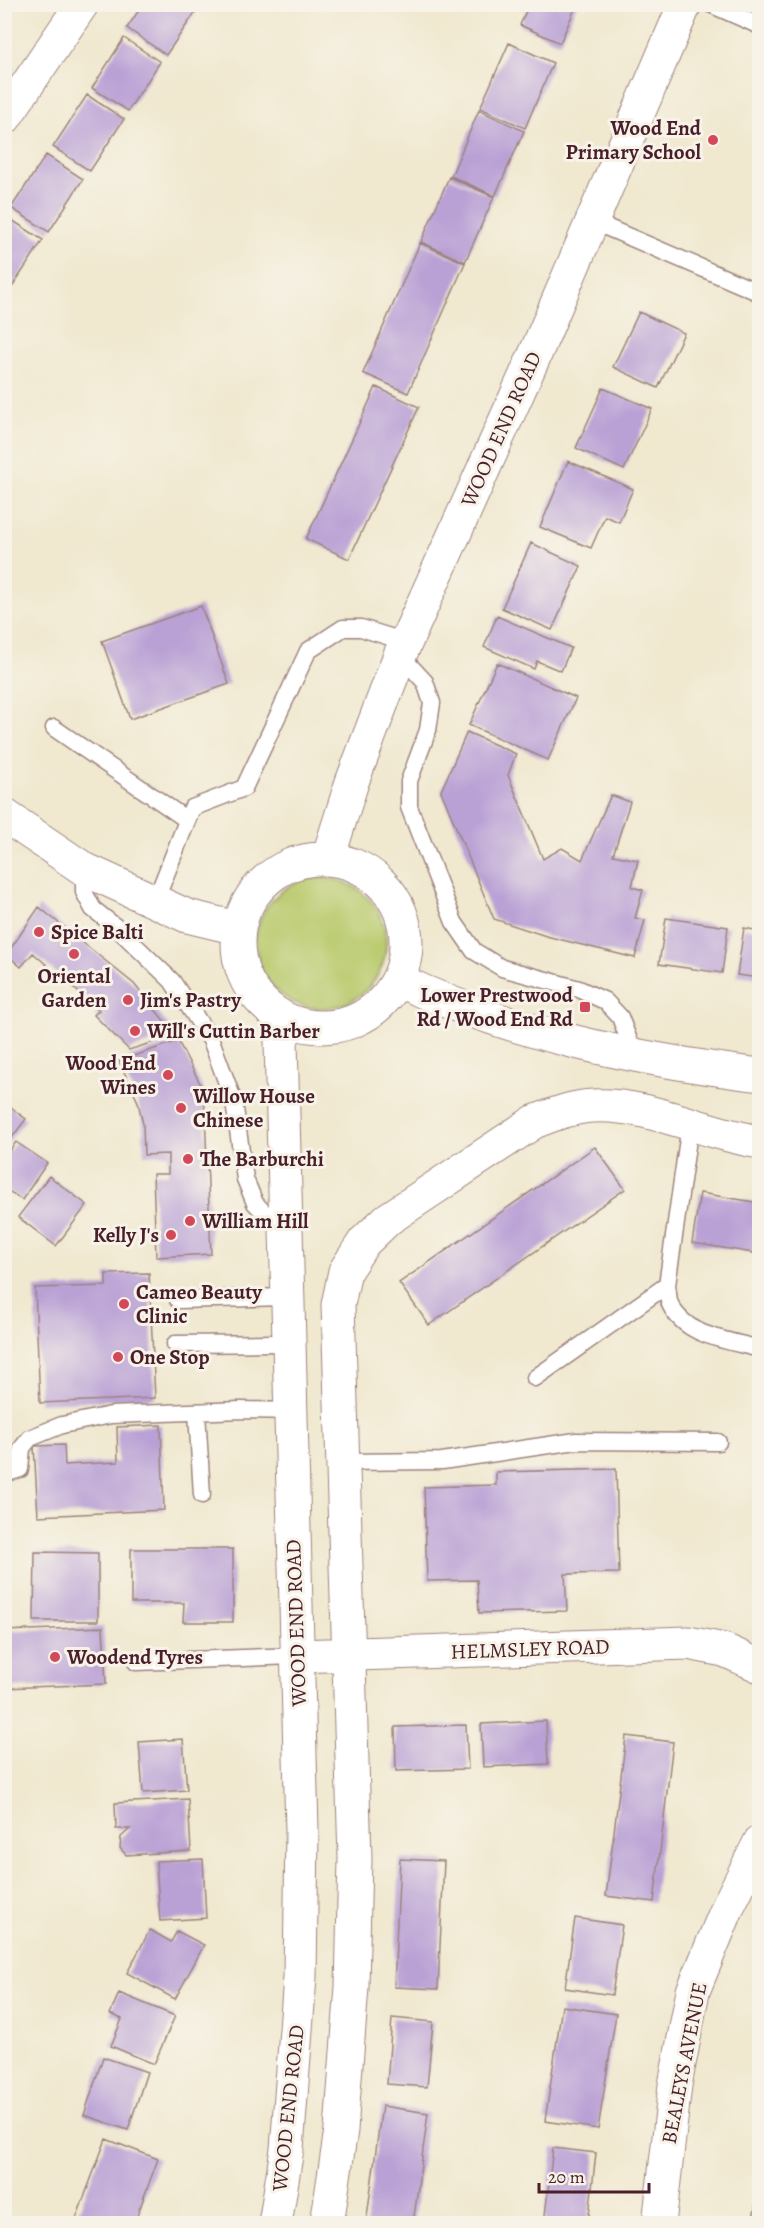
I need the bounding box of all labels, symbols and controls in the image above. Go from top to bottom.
place label: Wood End Primary School [566,114,702,166]
marker: Wood End Primary School [706,133,720,147]
street label: WOOD END ROAD [454,347,548,512]
place label: Spice Balti [51,918,144,946]
marker: Spice Balti [32,925,46,939]
marker: Oriental Garden [67,947,81,961]
place label: Oriental Garden [38,962,111,1014]
place label: Lower Prestwood Rd / Wood End Rd [416,981,574,1033]
place label: Jim's Pastry [140,986,242,1014]
marker: Jim's Pastry [121,993,135,1007]
marker: Lower Prestwood Rd / Wood End Rd [578,1000,592,1014]
place label: Will's Cuttin Barber [146,1017,320,1045]
marker: Will's Cuttin Barber [128,1024,142,1038]
place label: Wood End Wines [64,1049,157,1101]
marker: Wood End Wines [161,1068,175,1082]
place label: Willow House Chinese [192,1082,315,1134]
marker: Willow House Chinese [174,1101,188,1115]
place label: The Barburchi [200,1145,324,1173]
marker: The Barburchi [181,1152,195,1166]
place label: William Hill [201,1207,309,1235]
marker: William Hill [183,1214,197,1228]
place label: Kelly J's [93,1221,159,1249]
marker: Kelly J's [164,1228,178,1242]
place label: Cameo Beauty Clinic [136,1278,263,1330]
marker: Cameo Beauty Clinic [117,1297,131,1311]
place label: One Stop [130,1343,210,1371]
marker: One Stop [111,1350,125,1364]
street label: WOOD END ROAD [279,1539,313,1708]
street label: HELMSLEY ROAD [450,1632,610,1666]
place label: Woodend Tyres [66,1643,203,1671]
marker: Woodend Tyres [48,1650,62,1664]
street label: BEALEYS AVENUE [655,1980,713,2146]
street label: WOOD END ROAD [265,2023,311,2194]
scale bar [539,2156,648,2194]
text: 20 m [548,2165,585,2189]

